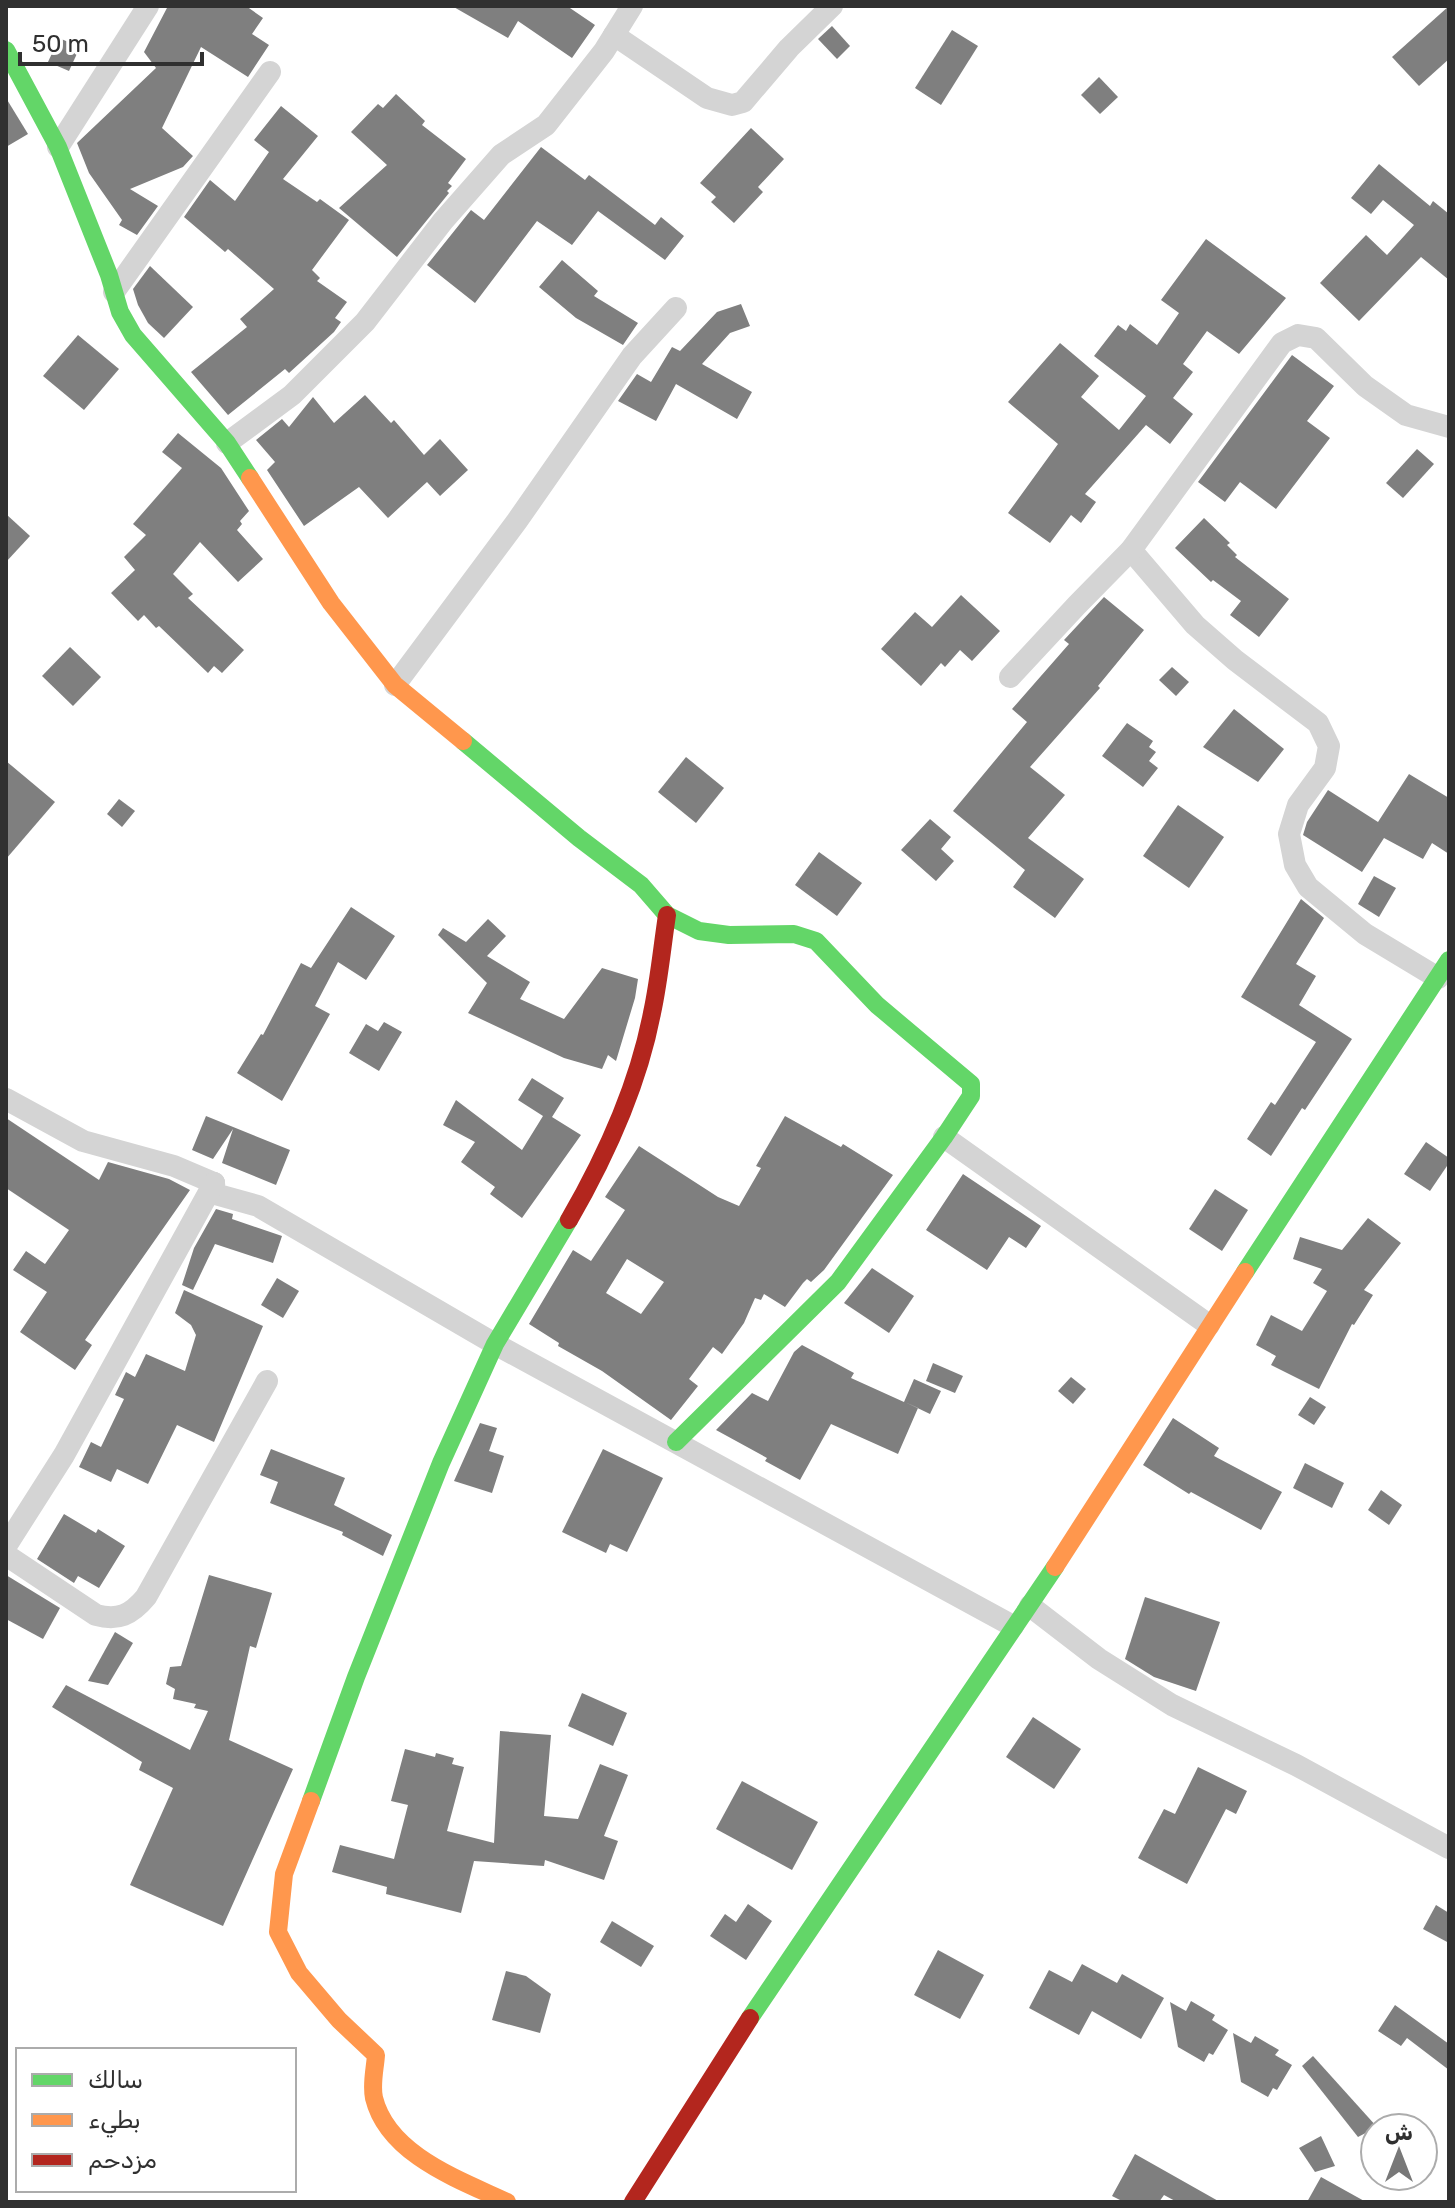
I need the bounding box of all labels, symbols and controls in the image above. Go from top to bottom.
scale bar [20,16,202,66]
text: 50 m [32,30,89,58]
legend [16,2048,296,2192]
text: سالك [88,2066,143,2094]
text: بطيء [88,2106,141,2138]
north arrow [1359,2112,1439,2192]
text: ش [1385,2119,1413,2146]
text: مزدحم [88,2146,157,2175]

